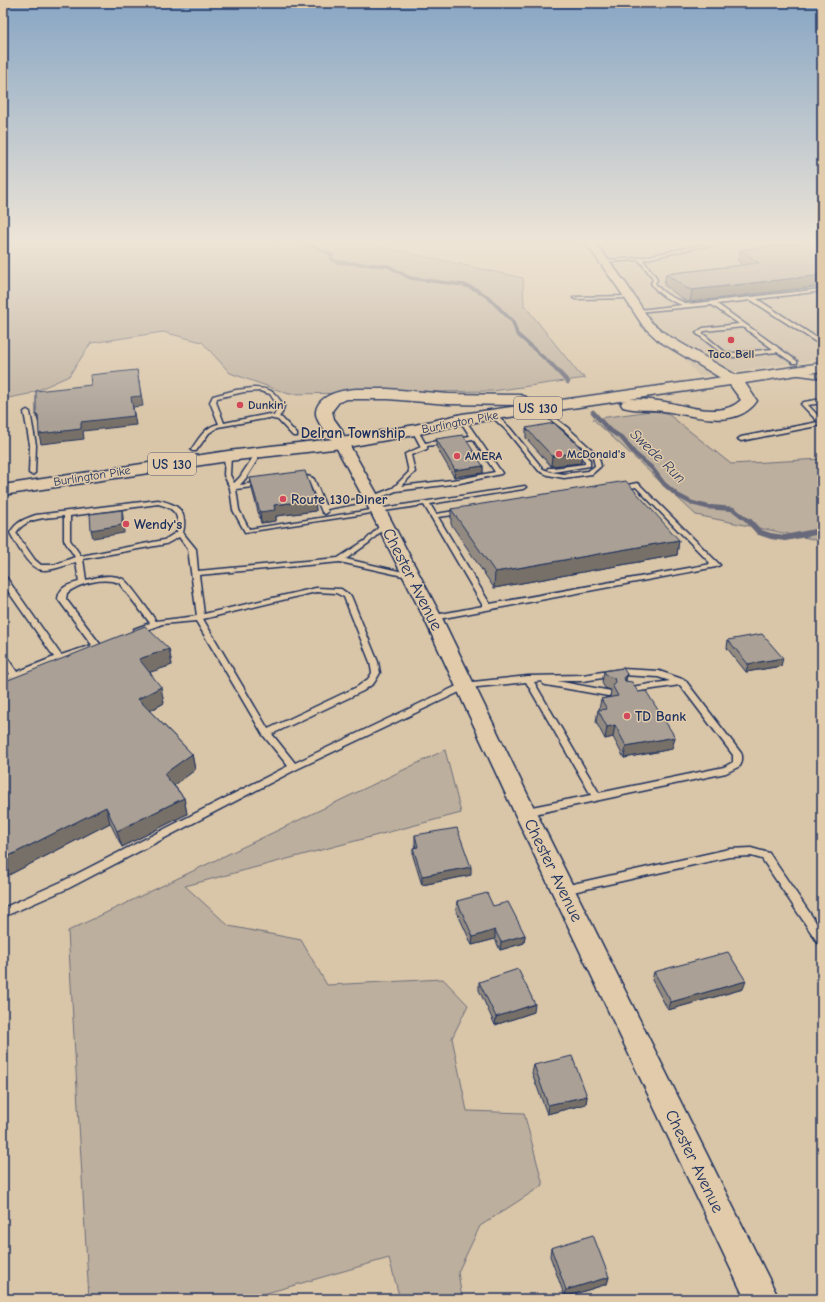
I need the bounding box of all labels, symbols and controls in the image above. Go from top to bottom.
marker: Taco Bell [726,335,736,345]
place label: Taco Bell [708,347,754,361]
road number: US 130 [514,397,562,419]
place label: Dunkin' [248,398,286,412]
marker: Dunkin' [235,400,245,410]
street label: Burlington Pike [420,408,500,436]
district label: Delran Township [301,424,405,442]
water label: Swede Run [626,425,690,487]
place label: McDonald's [567,447,625,461]
place label: AMERA [465,449,502,463]
marker: McDonald's [554,449,564,459]
marker: AMERA [452,451,462,461]
road number: US 130 [148,453,196,475]
street label: Burlington Pike [52,463,132,489]
place label: Route 130 Diner [291,491,388,508]
marker: Route 130 Diner [278,494,288,504]
place label: Wendy's [134,516,182,533]
marker: Wendy's [121,519,131,529]
street label: Chester Avenue [379,525,446,634]
place label: TD Bank [635,708,686,725]
marker: TD Bank [622,711,632,721]
street label: Chester Avenue [520,816,587,925]
street label: Chester Avenue [661,1107,728,1216]

